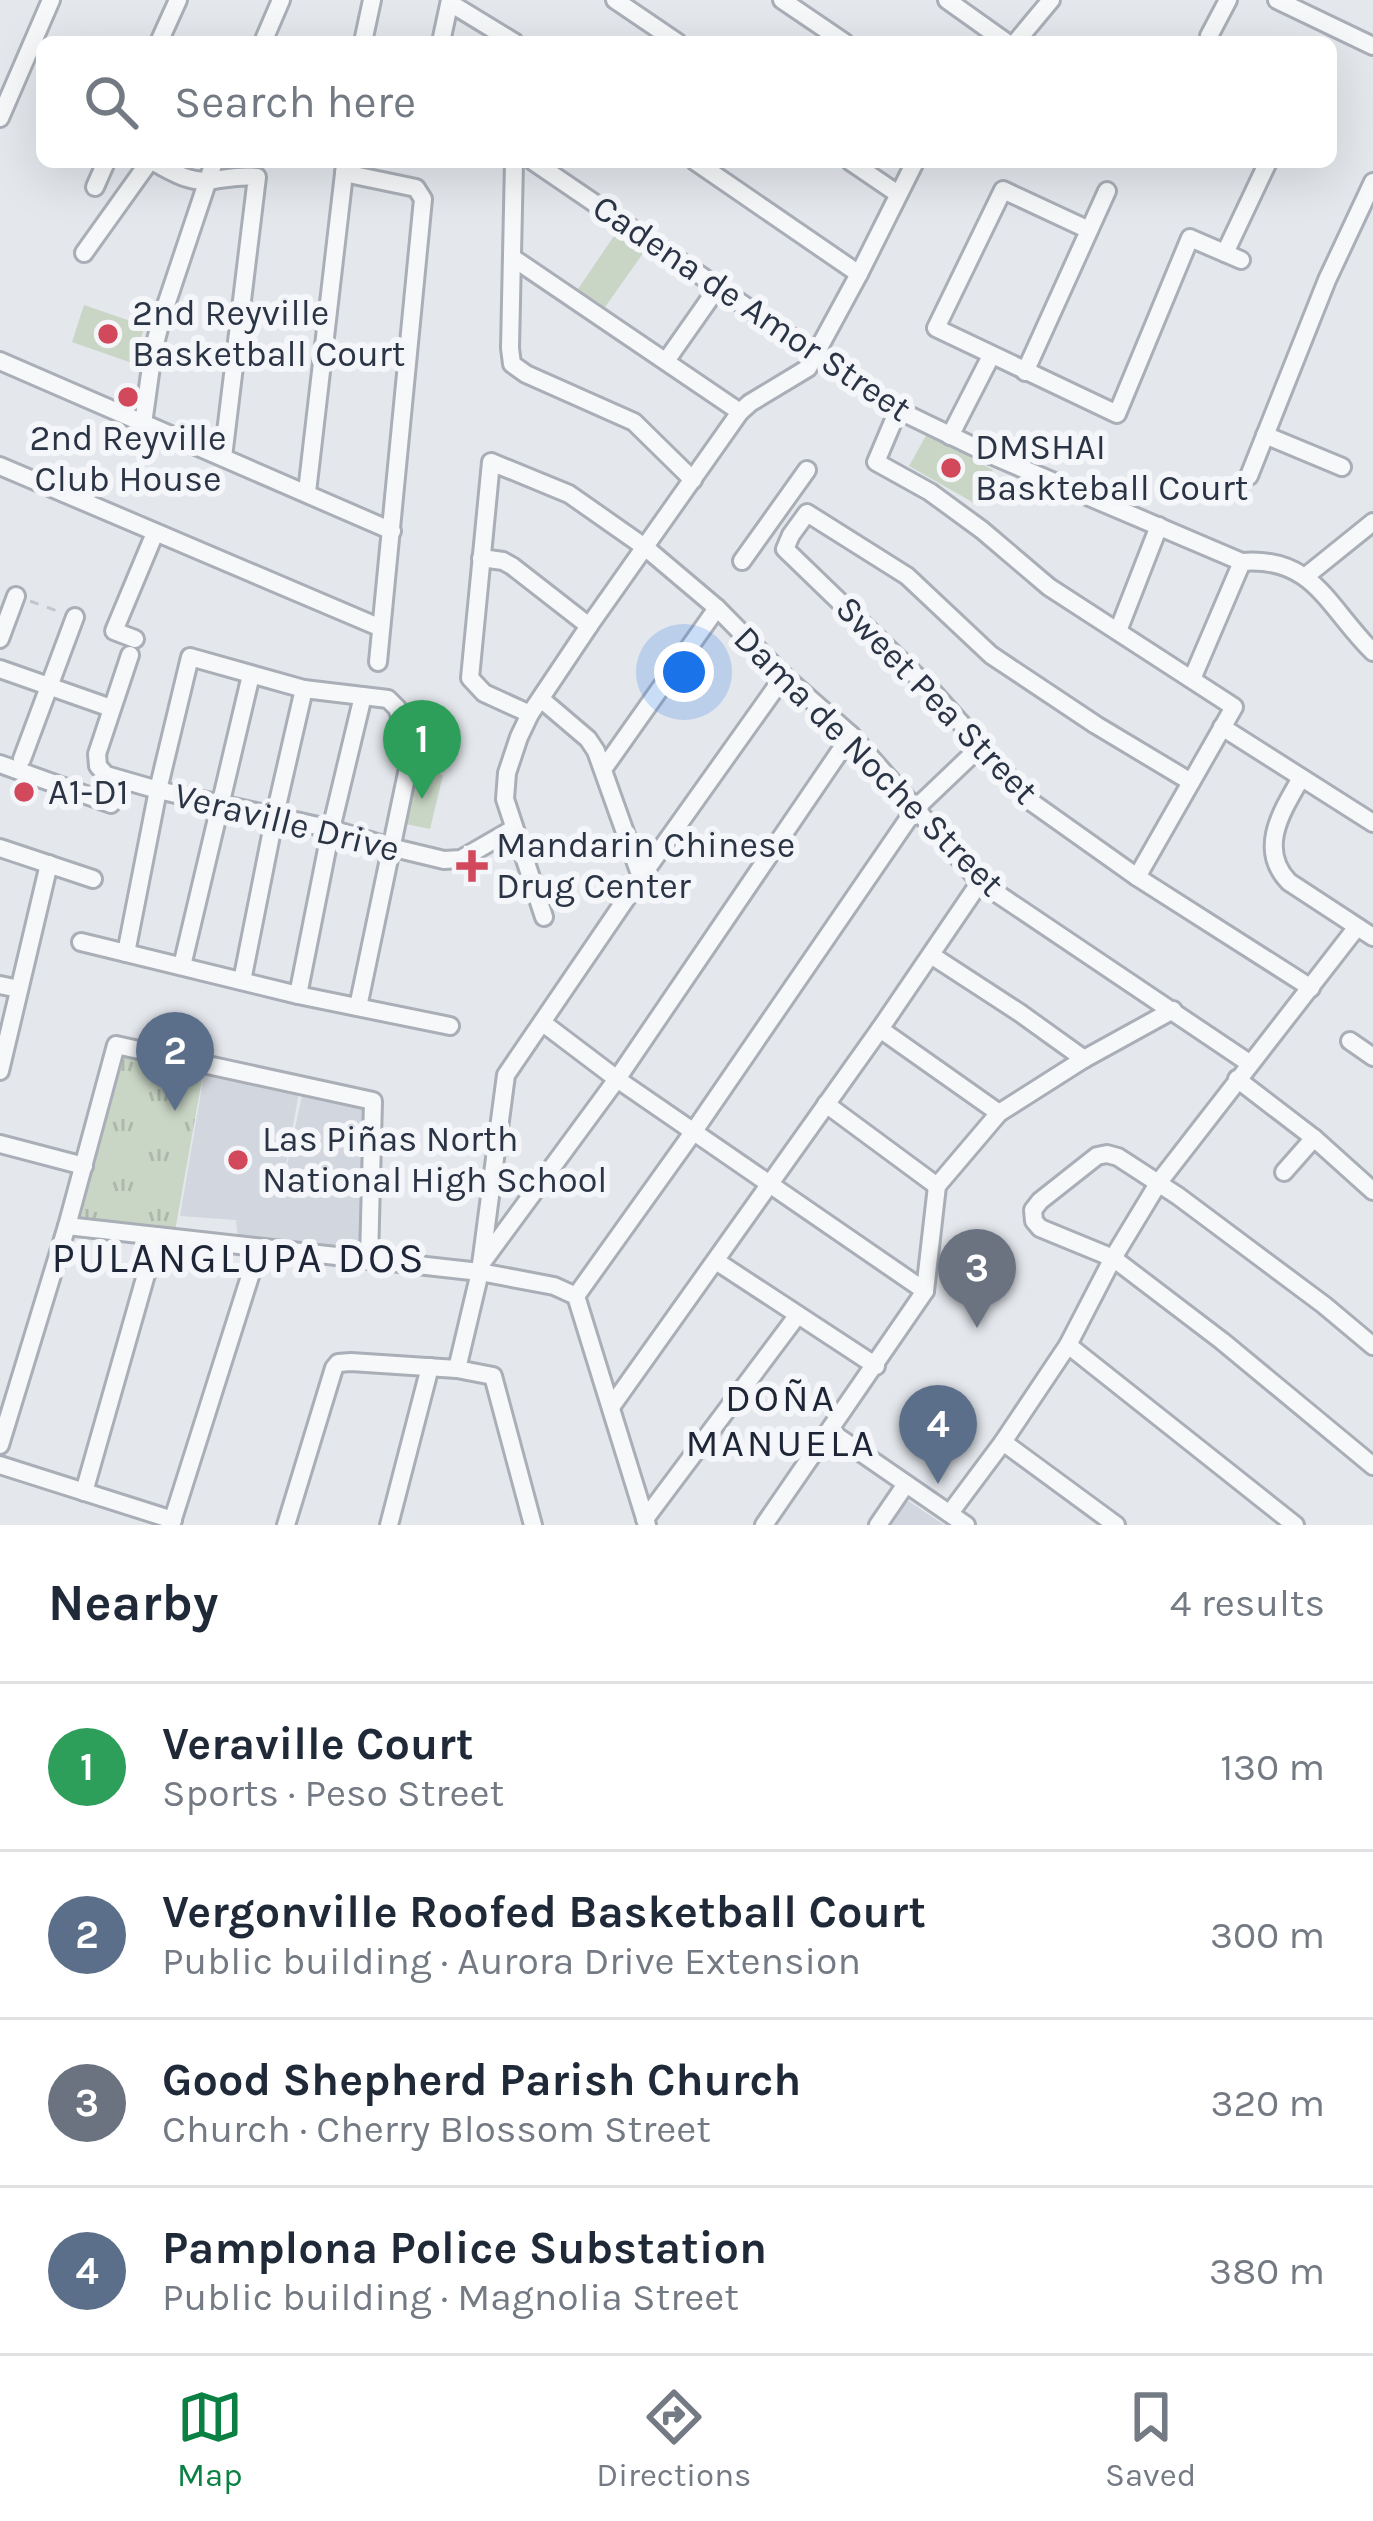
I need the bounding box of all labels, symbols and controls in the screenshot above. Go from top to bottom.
search box [36,36,1337,168]
icon: search [78,69,144,135]
text: Search here [174,76,416,128]
street label: Cadena de Amor Street [585,186,919,430]
place label: 2nd Reyville Basketball Court [132,292,405,375]
marker: 2nd Reyville Basketball Court [95,321,121,347]
marker: 2nd Reyville Club House [115,384,141,410]
place label: 2nd Reyville Club House [29,417,227,500]
place label: DMSHAI Baskteball Court [975,426,1248,509]
marker: DMSHAI Baskteball Court [938,455,964,481]
street label: Sweet Pea Street [827,587,1047,813]
street label: Dama de Noche Street [725,617,1013,905]
your location [654,642,714,702]
pin: 1 [383,700,461,799]
place label: A1-D1 [48,771,129,813]
street label: Veraville Drive [170,774,404,870]
marker: A1-D1 [11,779,37,805]
place label: Mandarin Chinese Drug Center [496,824,795,907]
marker: Mandarin Chinese Drug Center [459,853,485,879]
pin: 2 [136,1012,214,1111]
place label: Las Piñas North National High School [262,1118,607,1201]
marker: Las Piñas North National High School [225,1147,251,1173]
pin: 3 [938,1229,1016,1328]
district label: PULANGLUPA DOS [51,1233,427,1283]
district label: DOÑA MANUELA [685,1375,877,1466]
pin: 4 [899,1385,977,1484]
text: Nearby [48,1573,218,1633]
text: 4 results [1170,1580,1325,1626]
text: Veraville Court [162,1718,474,1770]
text: 1 [80,1744,94,1790]
text: 130 m [1220,1744,1325,1790]
text: Sports · Peso Street [162,1770,504,1816]
text: Vergonville Roofed Basketball Court [162,1886,926,1938]
text: 2 [75,1912,99,1958]
text: 300 m [1210,1912,1325,1958]
text: Public building · Aurora Drive Extension [162,1938,861,1984]
text: Good Shepherd Parish Church [162,2054,801,2106]
text: 3 [75,2080,99,2126]
text: 320 m [1210,2080,1325,2126]
text: Church · Cherry Blossom Street [162,2106,711,2152]
text: Pamplona Police Substation [162,2222,767,2274]
text: 4 [75,2248,99,2294]
text: 380 m [1209,2248,1325,2294]
text: Public building · Magnolia Street [162,2274,739,2320]
tab: Map [177,2384,243,2494]
tab: Directions [596,2384,751,2494]
tab: Saved [1105,2384,1196,2494]

